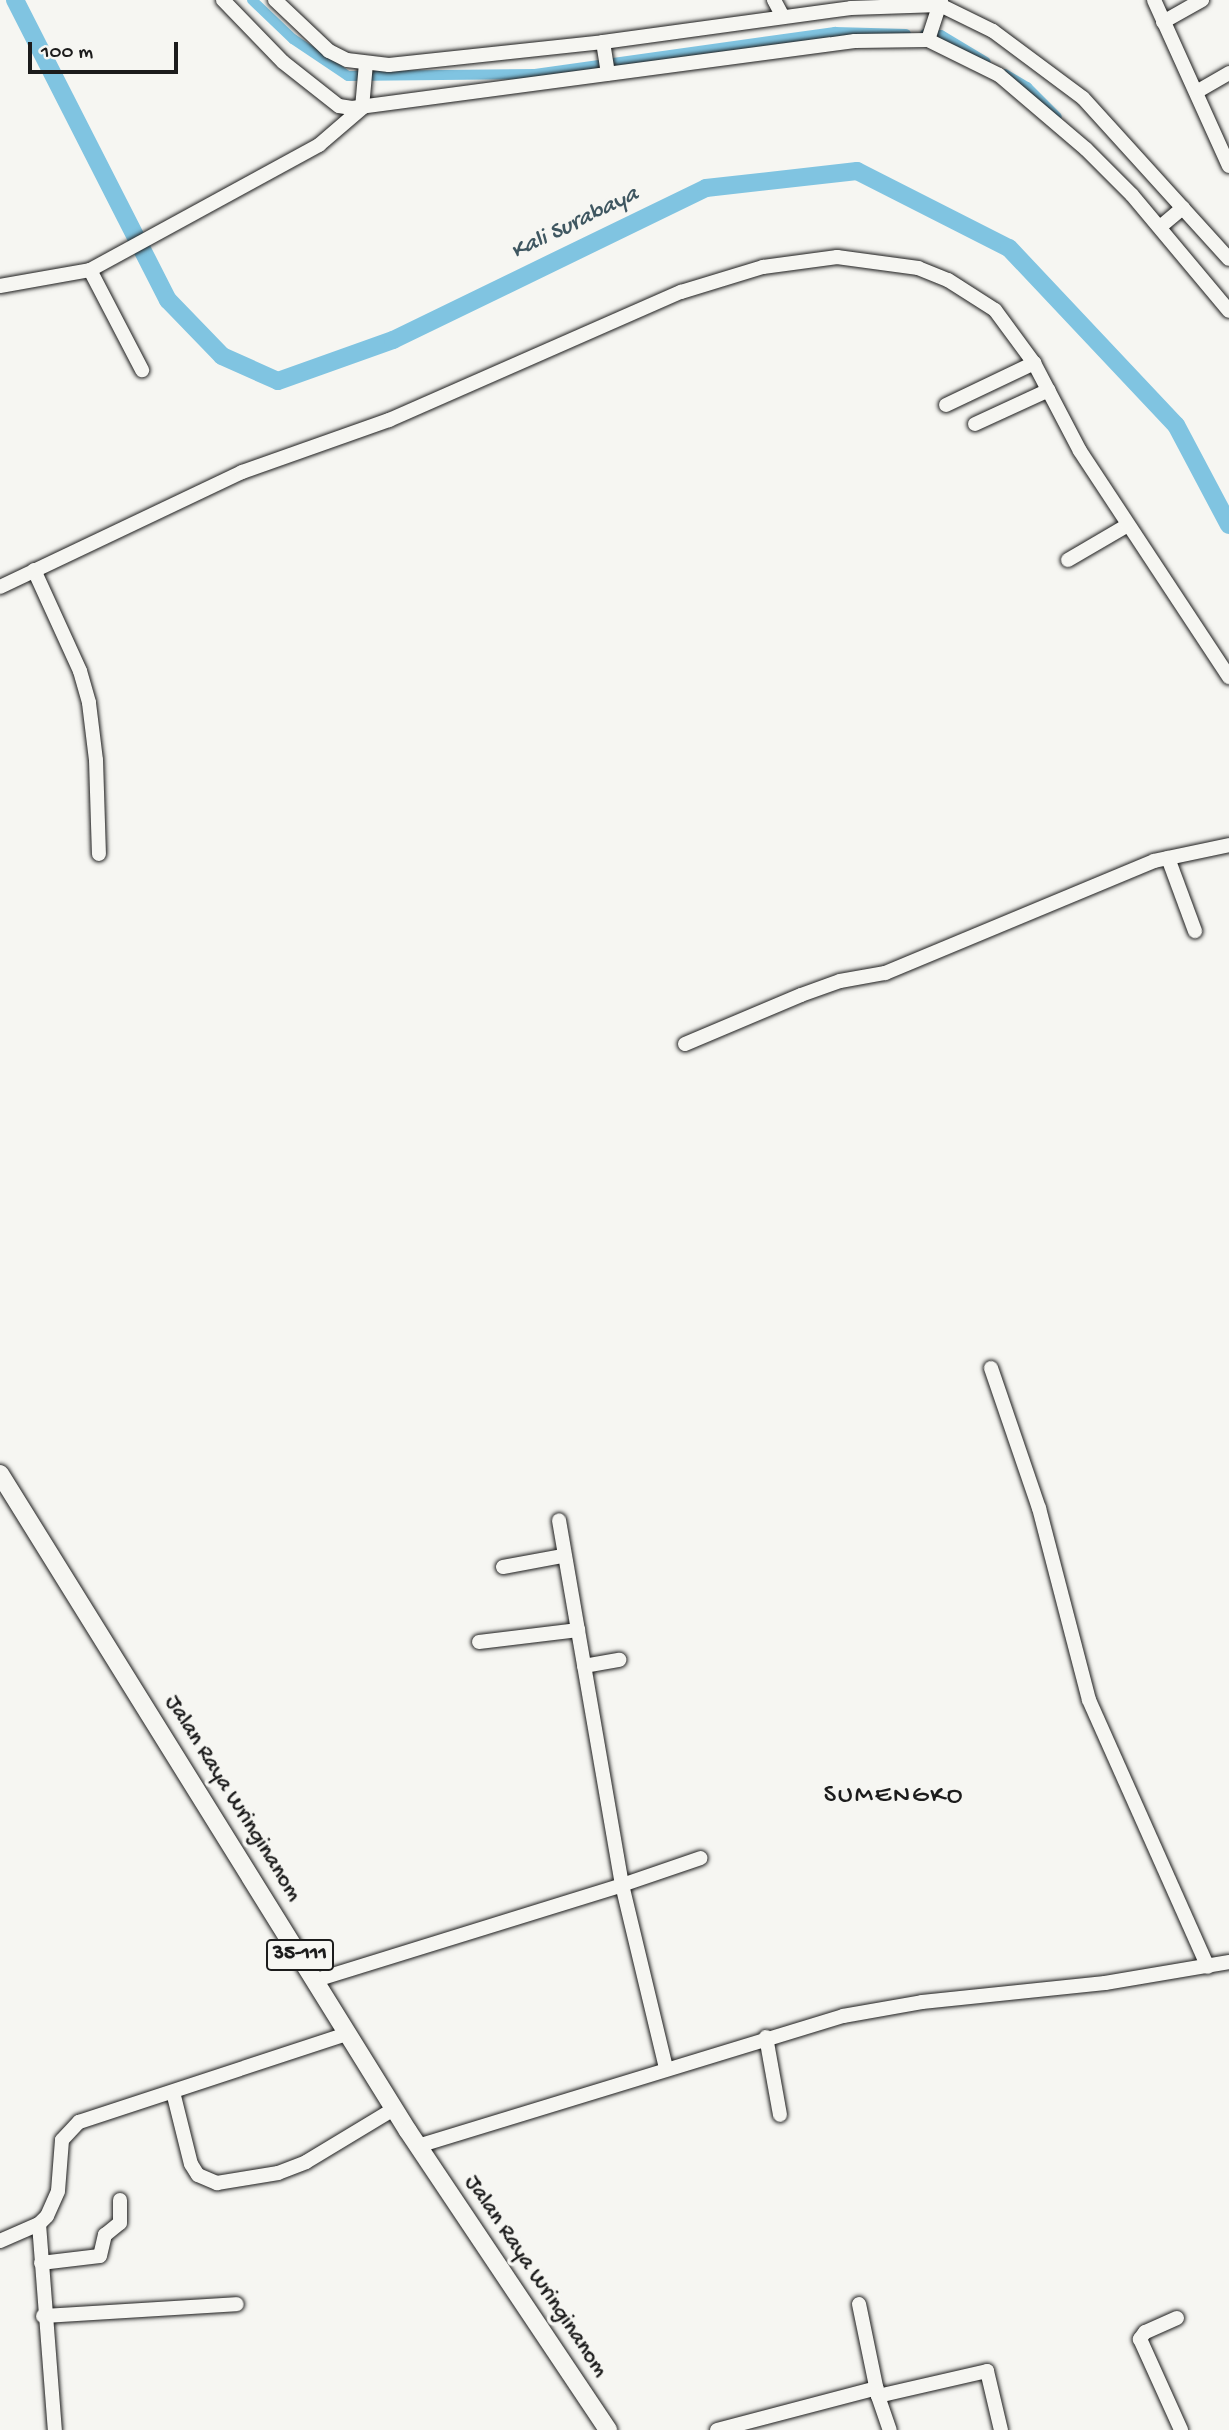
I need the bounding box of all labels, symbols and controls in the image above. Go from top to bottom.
scale bar [32,28,182,72]
text: 100 m [41,41,93,66]
water label: Kali Surabaya [507,181,643,267]
street label: Jalan Raya Wringinanom [157,1691,307,1907]
district label: SUMENGKO [825,1781,963,1813]
road number: 35-111 [265,1938,335,1972]
street label: Jalan Raya Wringinanom [457,2171,613,2383]

